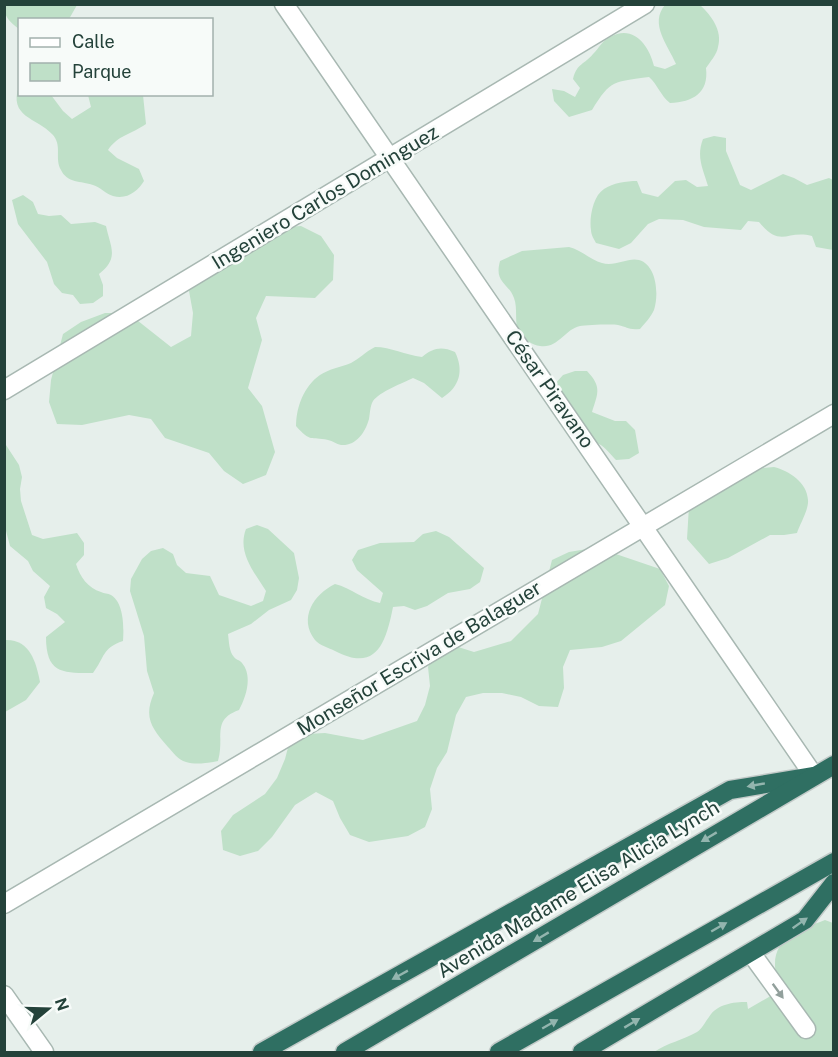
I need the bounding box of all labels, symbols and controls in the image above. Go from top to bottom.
legend [18,18,213,96]
text: Calle [72,31,115,52]
text: Parque [72,61,132,82]
street label: Ingeniero Carlos Dominguez [207,120,443,274]
street label: César Piravano [500,325,600,453]
street label: Monseñor Escriva de Balaguer [292,575,546,741]
one-way arrow [746,781,765,790]
street label: Avenida Madame Elisa Alicia Lynch [433,795,723,983]
one-way arrow [701,832,717,843]
one-way arrow [791,917,807,929]
one-way arrow [711,922,728,932]
one-way arrow [533,931,549,942]
one-way arrow [391,970,408,980]
north arrow [18,979,78,1039]
one-way arrow [772,983,784,999]
text: N [51,995,73,1013]
one-way arrow [542,1018,558,1029]
one-way arrow [624,1018,641,1028]

